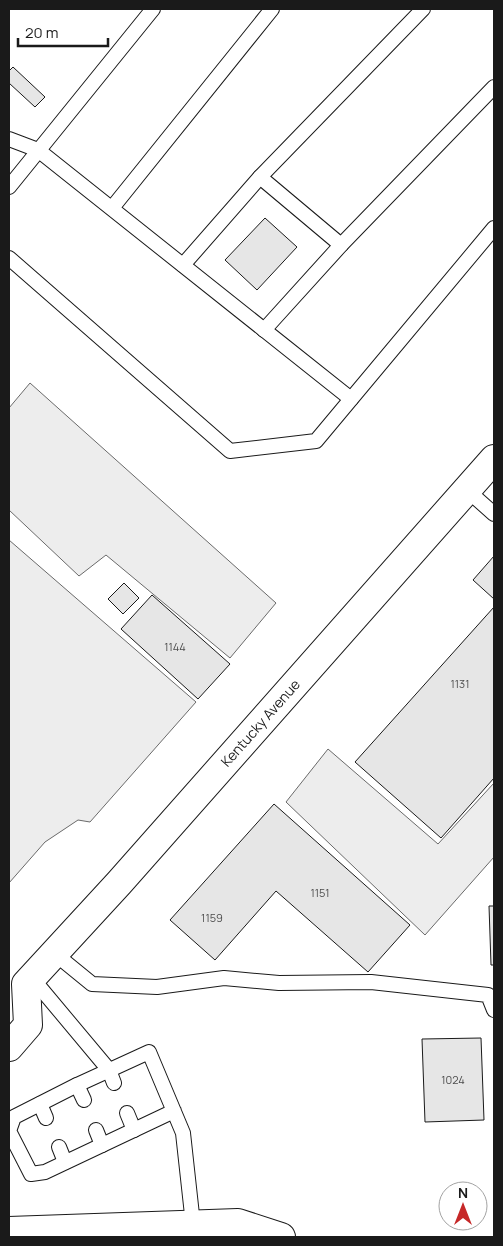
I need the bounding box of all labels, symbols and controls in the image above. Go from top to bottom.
scale bar [18,15,108,47]
text: 20 m [25,22,58,43]
house number: 1144 [164,639,186,654]
street label: Kentucky Avenue [216,675,304,771]
house number: 1131 [451,676,469,691]
house number: 1151 [310,885,330,900]
house number: 1159 [201,910,223,925]
house number: 1024 [441,1072,465,1087]
north arrow [438,1181,488,1231]
text: N [458,1183,468,1202]

